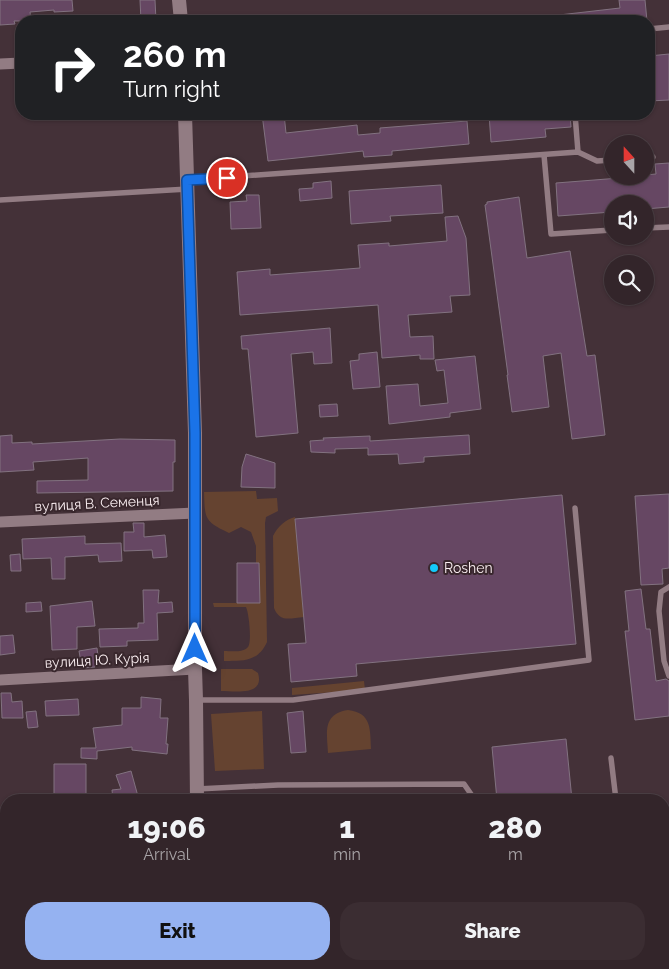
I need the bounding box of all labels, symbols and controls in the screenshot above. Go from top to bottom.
text: 260 m [123,34,226,75]
icon: right [40,35,105,100]
text: Turn right [123,76,220,102]
north arrow [604,135,654,185]
map controls [604,135,654,305]
pin [206,157,248,199]
icon: arrive [213,164,241,192]
button: sound [604,195,654,245]
button: search [604,255,654,305]
street label: вулиця В. Семенця [34,492,160,514]
place label: Roshen [444,560,493,576]
marker: Roshen [428,562,440,574]
position arrow [168,622,220,674]
street label: вулиця Ю. Курія [44,649,150,671]
text: 19:06 [128,810,206,845]
text: 1 [339,810,355,845]
text: 280 [488,810,542,845]
text: Arrival [143,845,190,864]
text: min [333,845,361,864]
text: m [508,845,523,864]
button: Exit [25,902,330,960]
button: Share [340,902,645,960]

